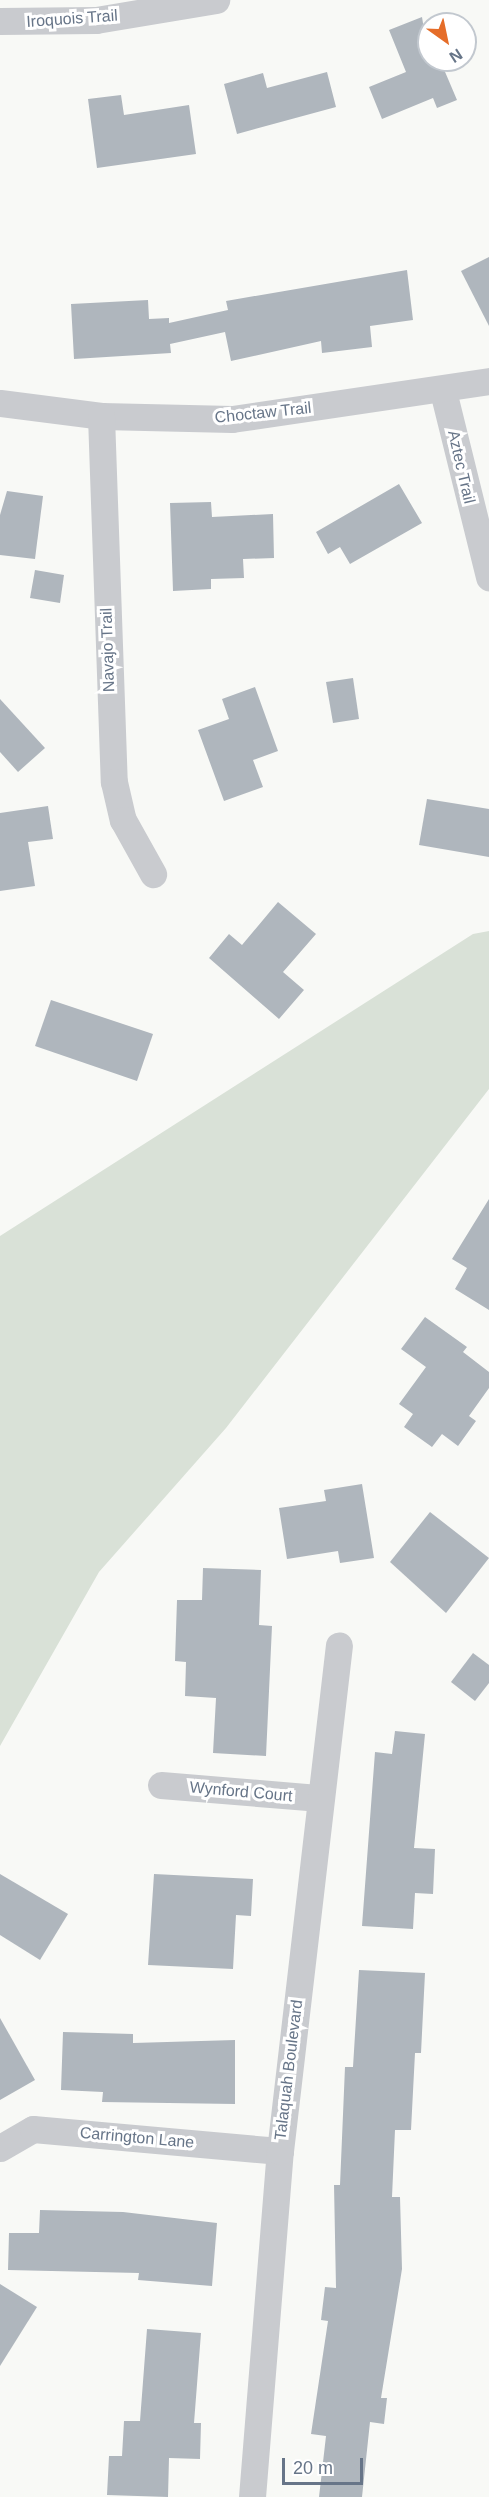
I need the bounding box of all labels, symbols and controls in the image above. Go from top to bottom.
street label: Iroquois Trail [26,6,118,32]
north arrow [417,12,477,72]
text: N [447,46,465,66]
street label: Choctaw Trail [214,398,312,428]
street label: Aztec Trail [443,428,479,506]
street label: Navajo Trail [97,607,119,693]
street label: Wynford Court [189,1778,293,1806]
street label: Talaquah Boulevard [271,1999,307,2141]
street label: Carrington Lane [79,2123,195,2153]
scale bar [285,2446,366,2484]
text: 20 m [293,2458,333,2478]

